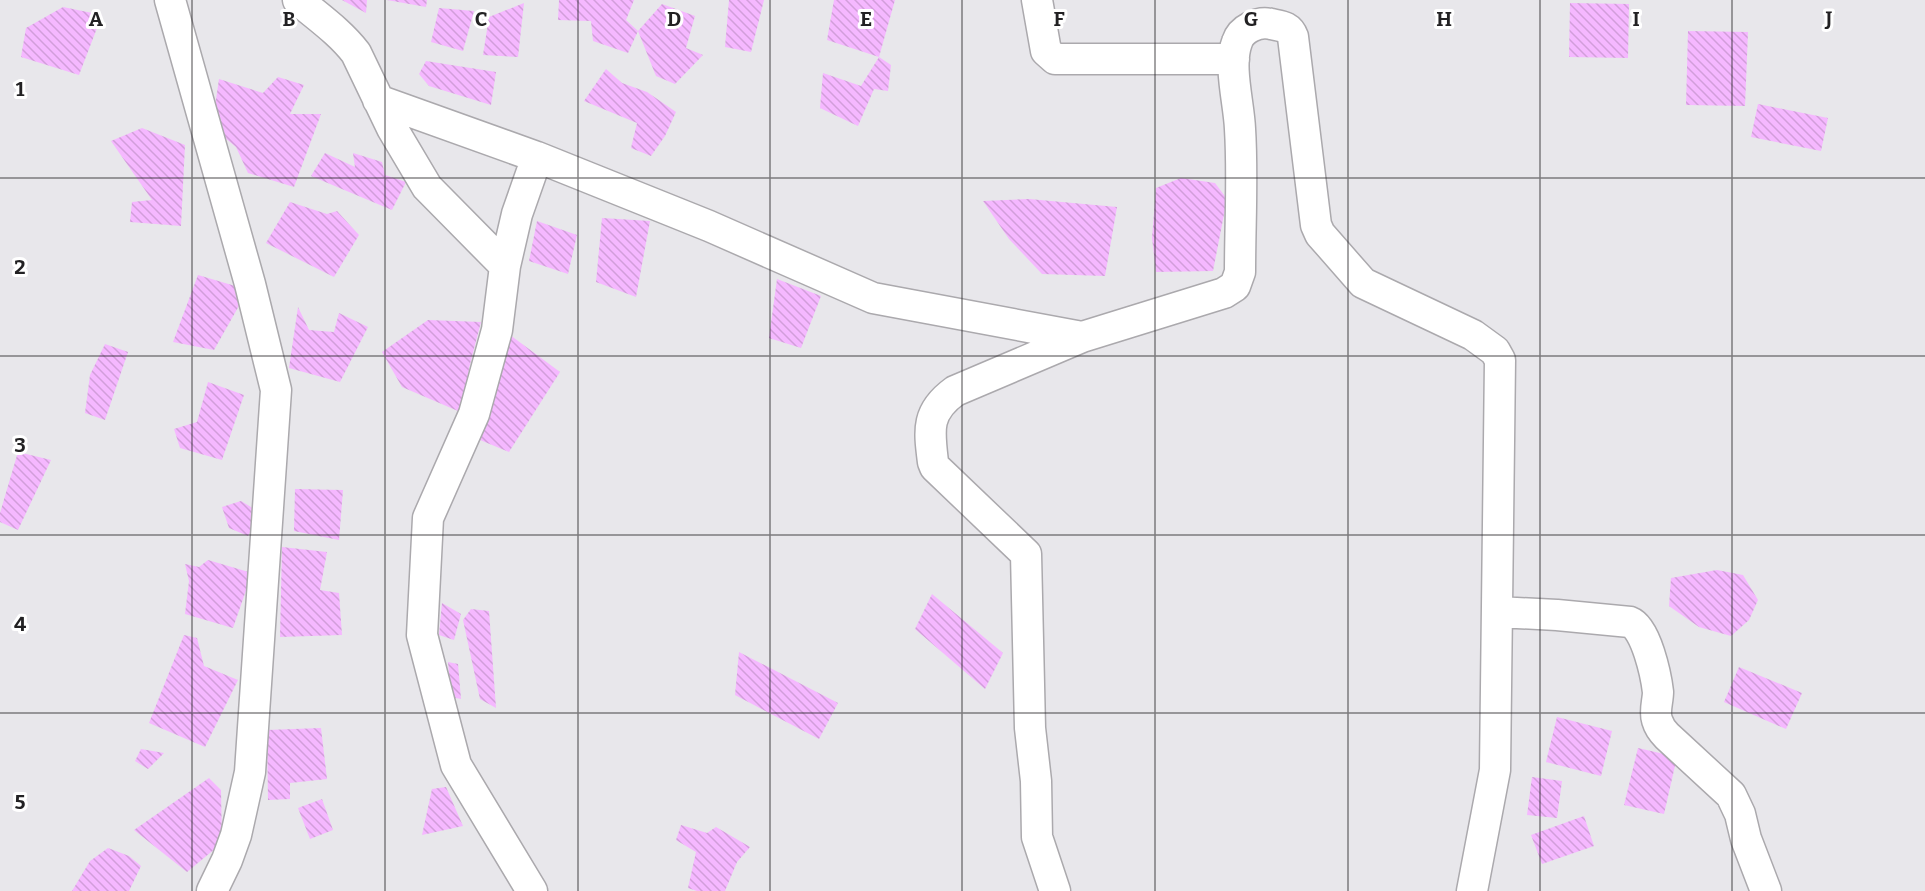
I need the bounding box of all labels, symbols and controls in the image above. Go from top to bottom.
text: A [89,7,104,31]
text: B [283,7,296,31]
text: C [475,7,487,31]
text: D [667,7,681,31]
text: E [860,7,872,31]
text: F [1053,7,1065,31]
text: G [1244,7,1258,31]
text: H [1436,7,1452,31]
text: I [1632,7,1640,31]
text: J [1825,7,1833,31]
text: 1 [16,77,25,101]
text: 2 [14,255,26,279]
text: 3 [14,433,26,457]
text: 4 [14,612,26,636]
text: 5 [15,790,26,814]

